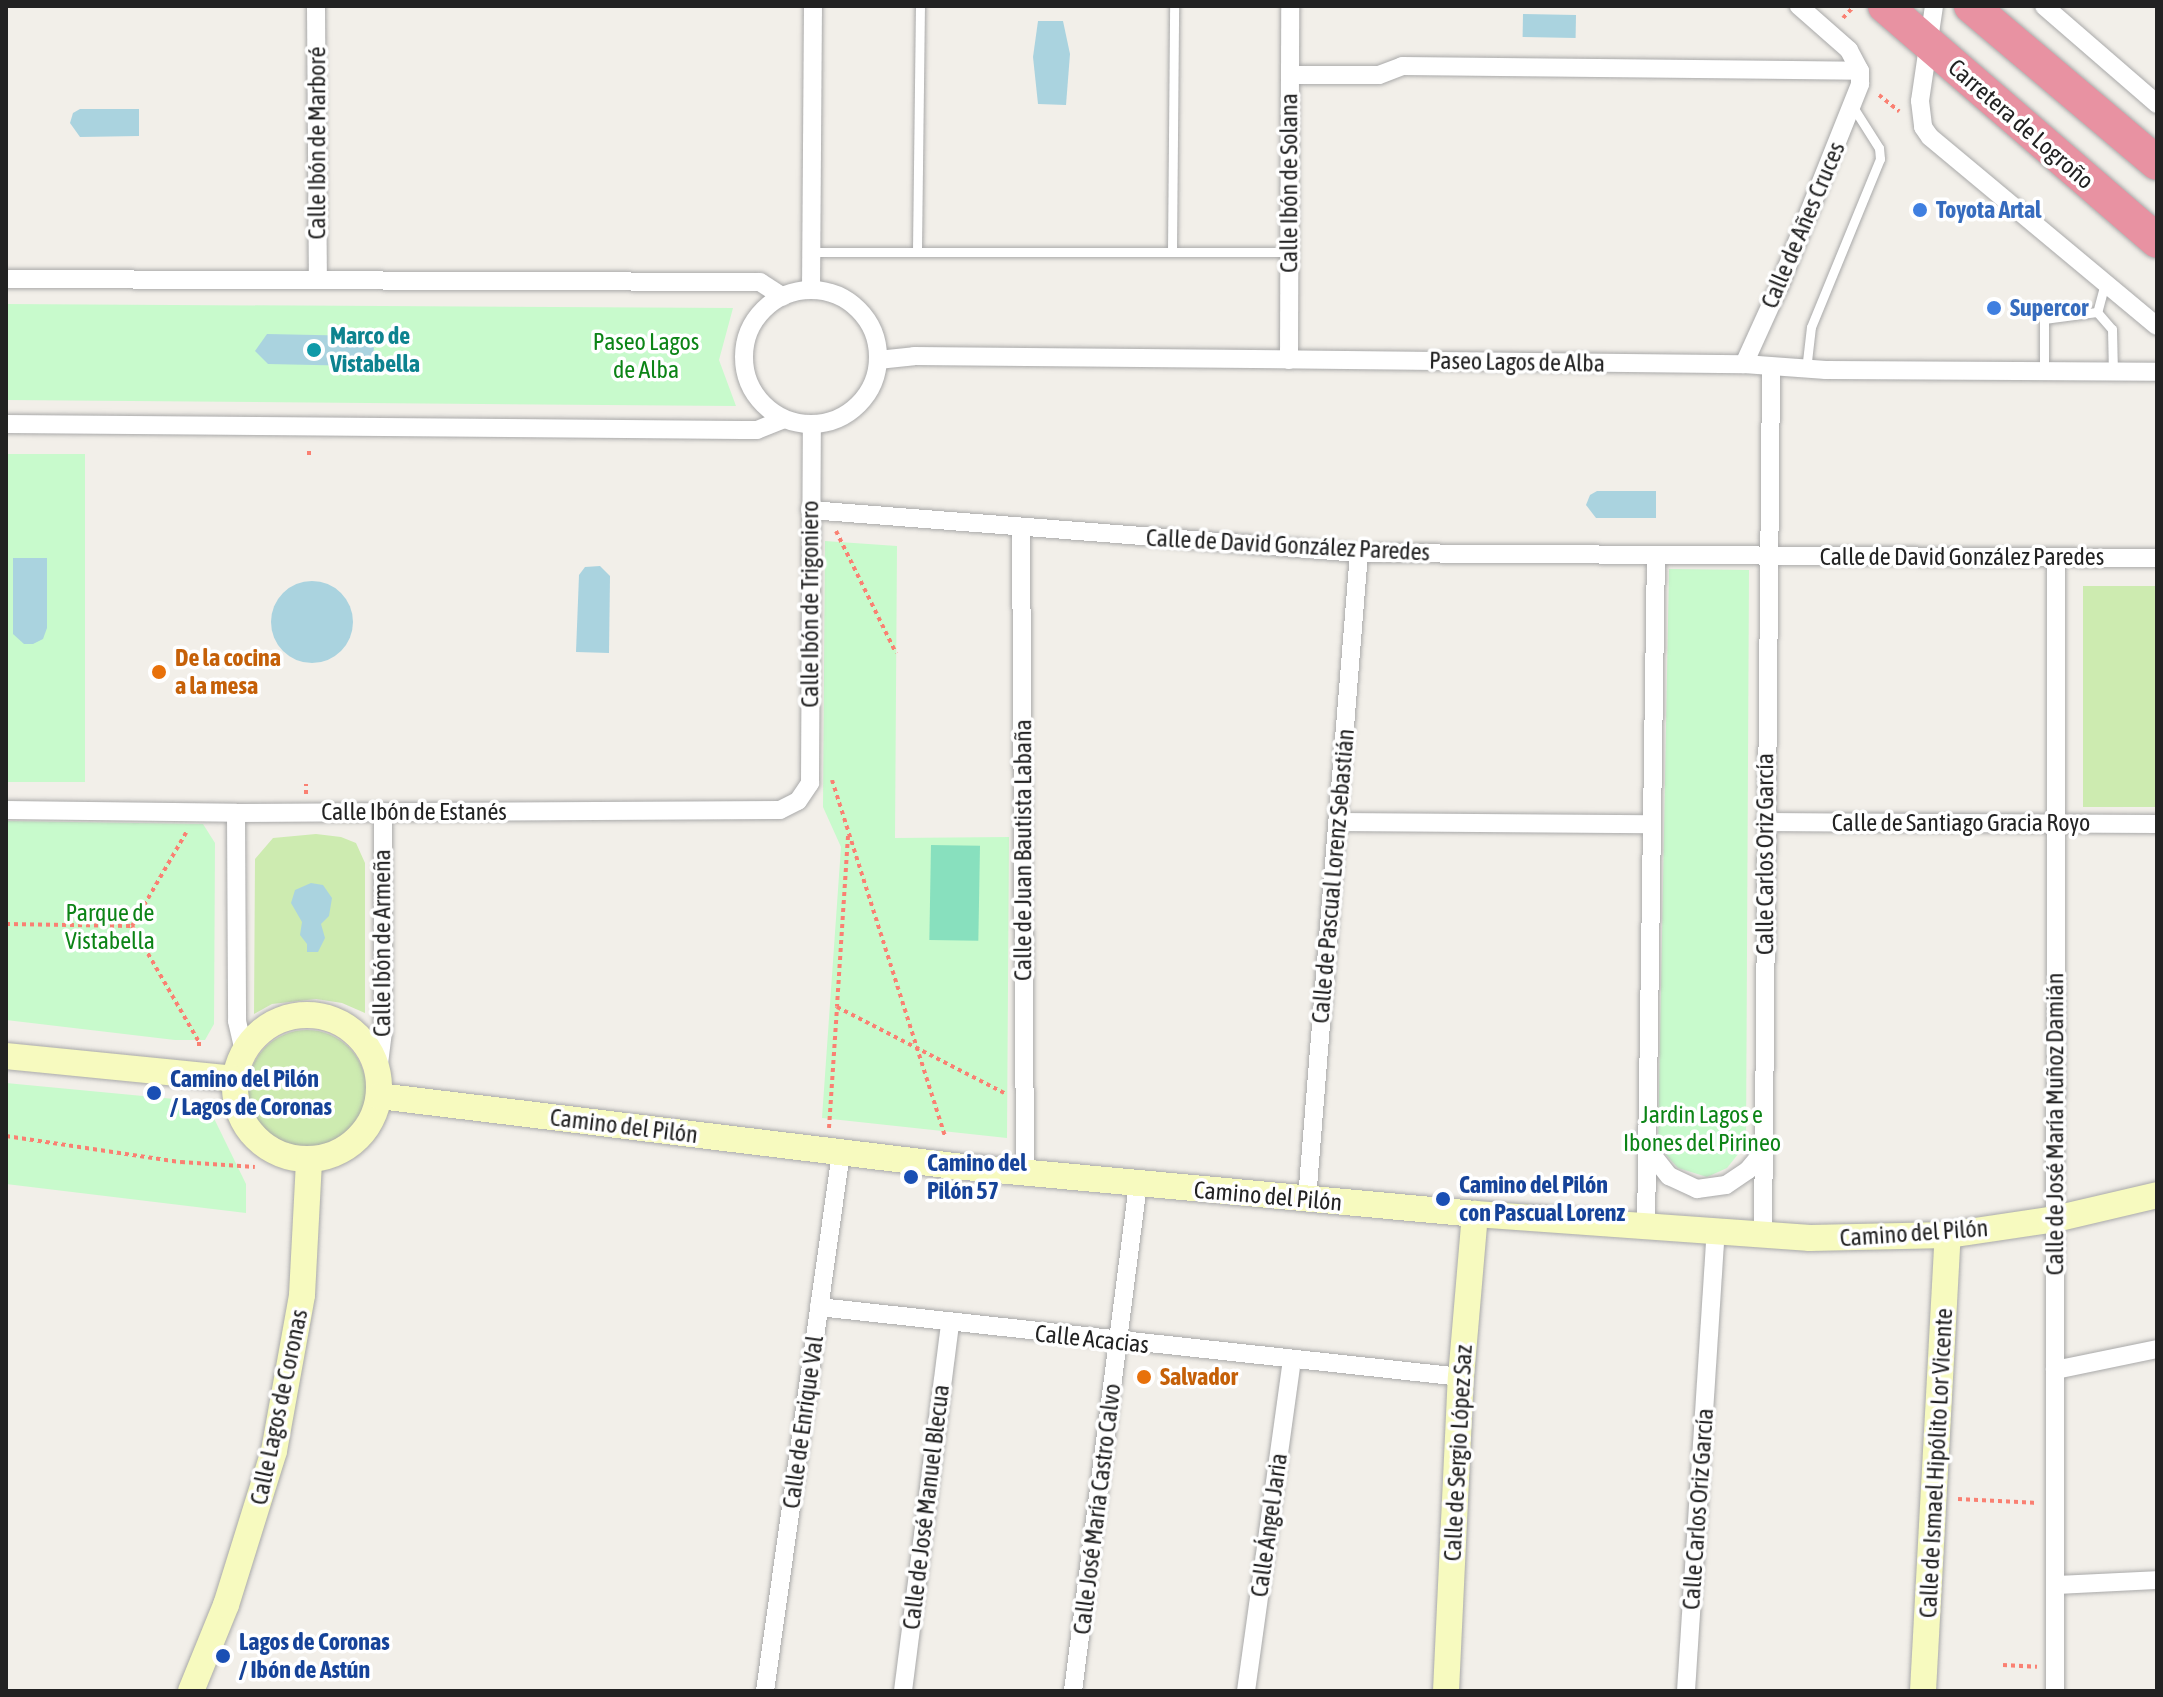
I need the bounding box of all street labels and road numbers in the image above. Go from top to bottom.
street label: Calle Ibón de Marboré [303,47,331,239]
street label: Carretera de Logroño [1942,53,2100,195]
street label: Calle Ibón de Solana [1275,93,1303,273]
street label: Calle de Añes Cruces [1755,137,1851,313]
street label: Paseo Lagos de Alba [1429,346,1605,378]
street label: Calle Ibón de Trigoniero [796,500,824,708]
street label: Calle de David González Paredes [1145,523,1431,567]
street label: Calle de David González Paredes [1820,543,2104,571]
street label: Calle de Juan Bautista Labaña [1009,719,1037,981]
street label: Calle de Pascual Lorenz Sebastián [1306,727,1360,1025]
street label: Calle Carlos Oriz García [1751,753,1779,955]
street label: Calle Ibón de Estanés [321,798,507,826]
street label: Calle de Santiago Gracia Royo [1832,809,2090,837]
street label: Calle Ibón de Armeña [368,849,396,1037]
street label: Calle de José María Muñoz Damián [2041,973,2069,1275]
street label: Camino del Pilón [548,1103,700,1149]
street label: Camino del Pilón [1193,1175,1343,1217]
street label: Camino del Pilón [1839,1213,1989,1253]
street label: Calle Lagos de Coronas [244,1307,314,1507]
street label: Calle de Ismael Hipólito Lor Vicente [1914,1307,1958,1619]
street label: Calle Acacias [1034,1319,1150,1359]
street label: Calle de Enrique Val [777,1334,829,1510]
street label: Calle de Sergio López Saz [1438,1344,1478,1562]
street label: Calle José María Castro Calvo [1067,1382,1127,1636]
street label: Calle de José Manuel Blecua [897,1383,955,1631]
street label: Calle Carlos Oriz García [1677,1407,1719,1611]
street label: Calle Ángel Jaria [1245,1451,1293,1599]

